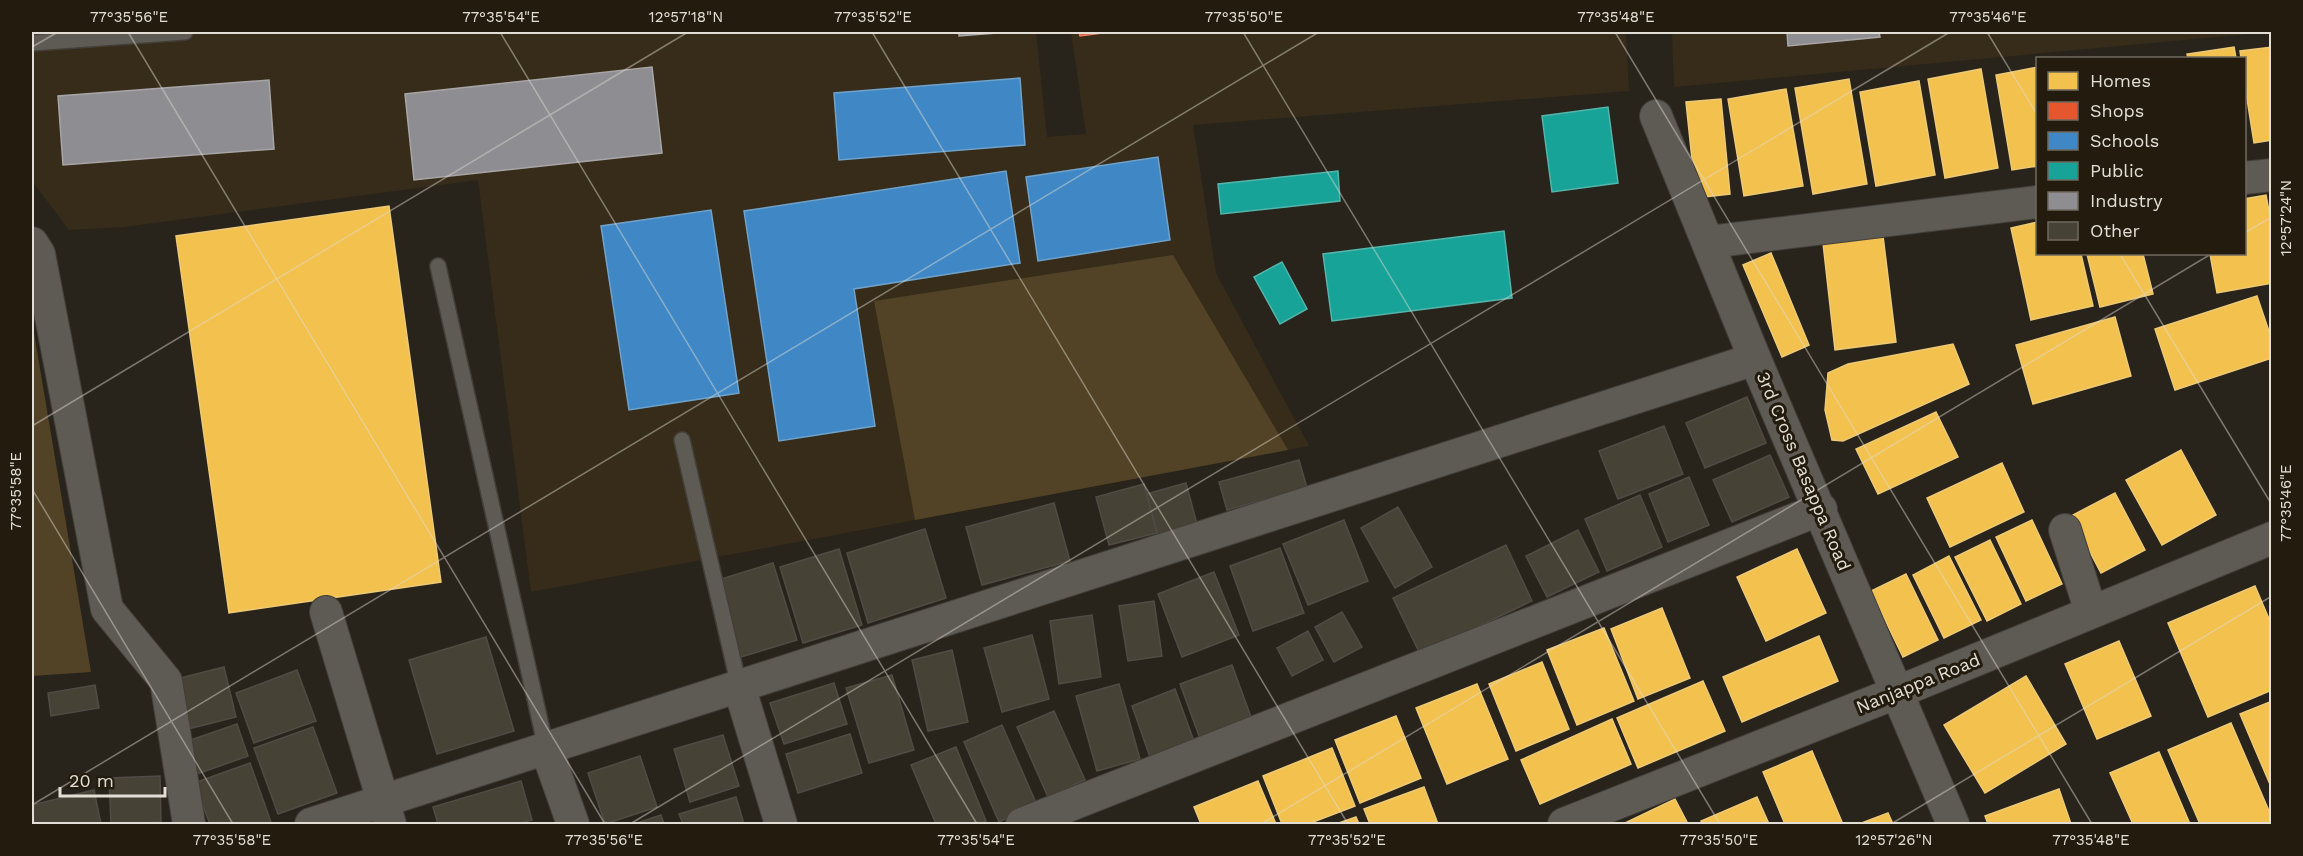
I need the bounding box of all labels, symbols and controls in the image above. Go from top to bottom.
text: 77°35'56"E [90,8,168,26]
text: 77°35'54"E [462,8,540,26]
text: 12°57'18"N [649,8,723,26]
text: 77°35'52"E [834,8,912,26]
text: 77°35'50"E [1205,8,1283,26]
text: 77°35'48"E [1577,8,1655,26]
text: 77°35'46"E [1949,8,2027,26]
legend [2036,57,2246,255]
text: Homes [2090,70,2151,91]
text: Shops [2090,100,2144,121]
text: Schools [2090,130,2159,151]
text: Public [2090,160,2144,181]
text: 12°57'24"N [2277,180,2295,256]
text: Industry [2090,190,2163,211]
text: Other [2090,220,2140,241]
street label: 3rd Cross Basappa Road [1752,368,1856,574]
text: 77°35'58"E [7,452,25,530]
text: 77°35'46"E [2277,464,2295,542]
street label: Nanjappa Road [1853,649,1983,717]
scale bar [60,760,165,798]
text: 20 m [69,770,114,791]
text: 77°35'58"E [193,831,271,849]
text: 77°35'56"E [565,831,643,849]
text: 77°35'54"E [937,831,1015,849]
text: 77°35'52"E [1308,831,1386,849]
text: 77°35'50"E [1680,831,1758,849]
text: 12°57'26"N [1855,831,1933,849]
text: 77°35'48"E [2052,831,2130,849]

